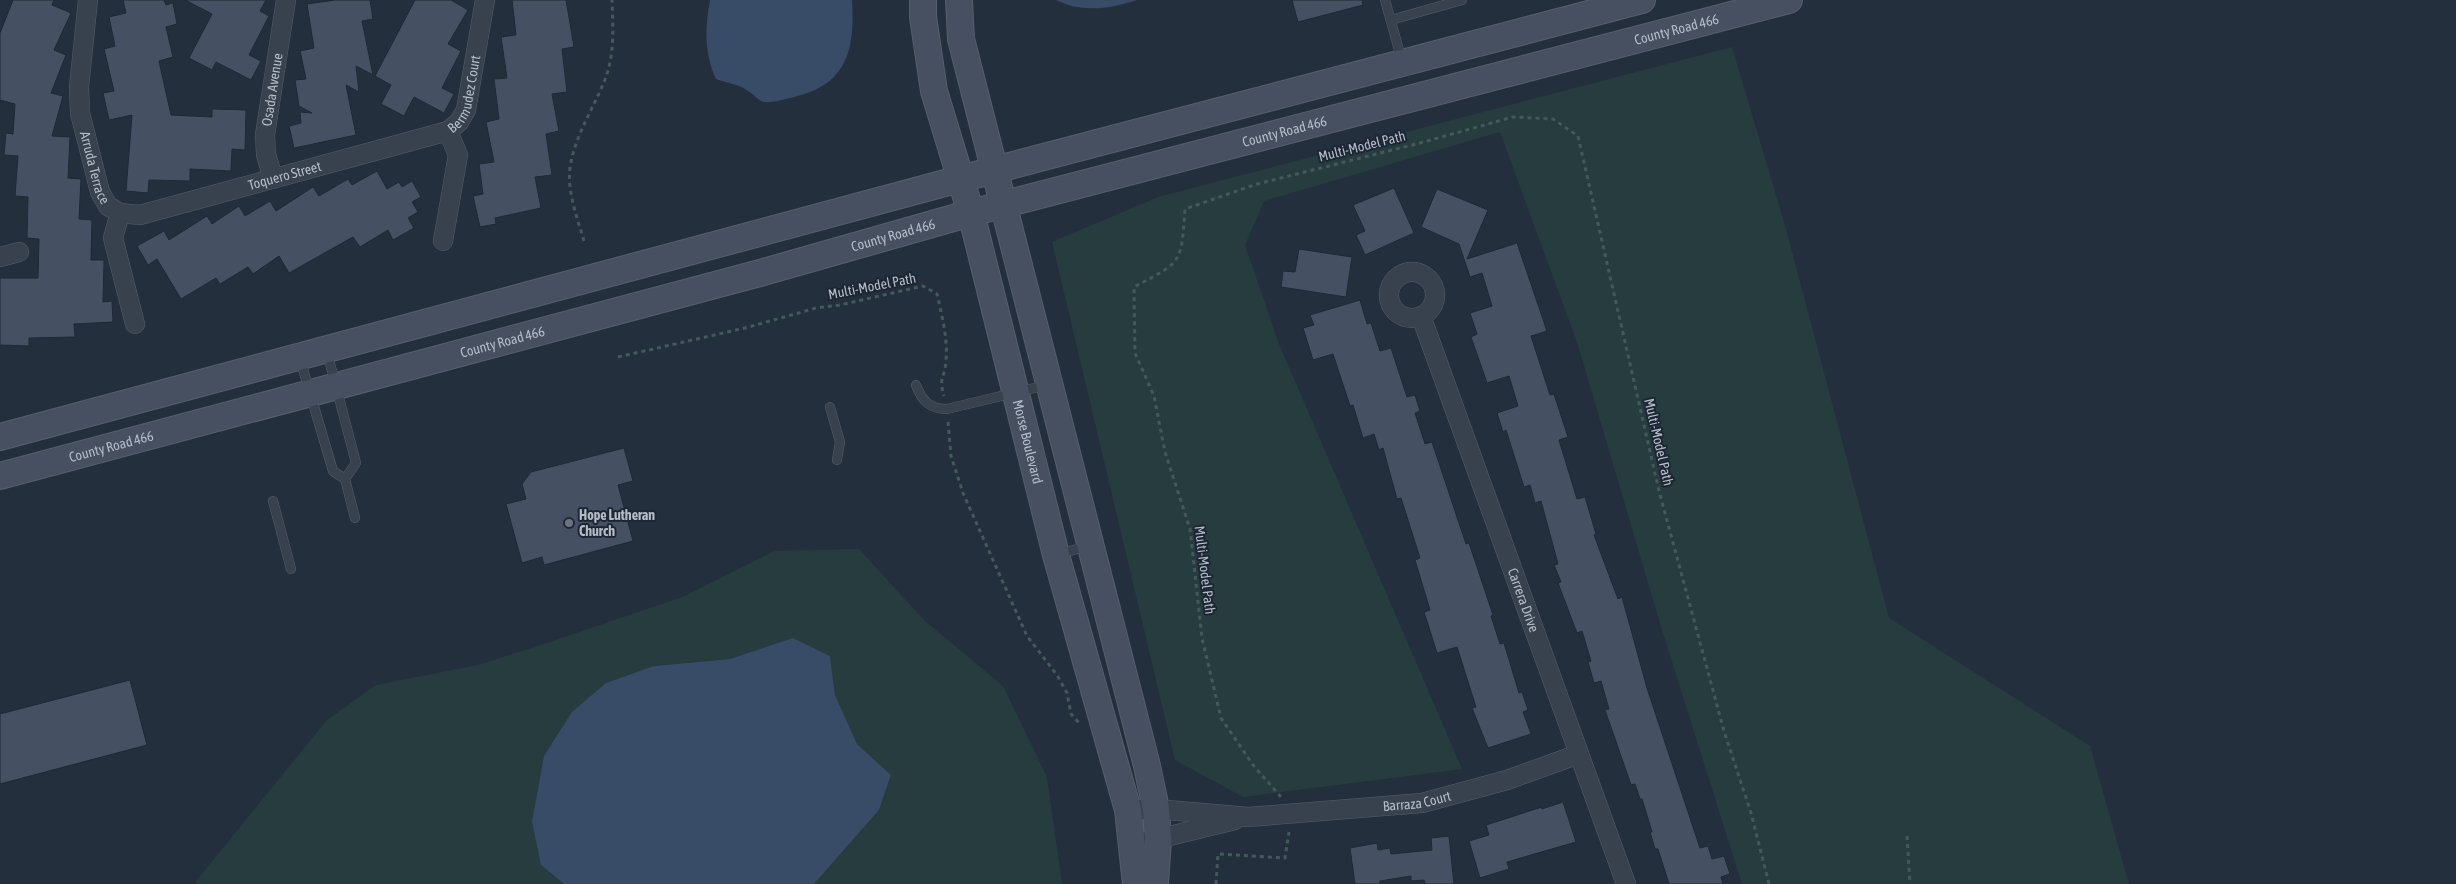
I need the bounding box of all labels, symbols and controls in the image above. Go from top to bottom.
street label: County Road 466 [1633,11,1721,48]
street label: Osada Avenue [259,52,286,127]
street label: Bermudez Court [444,54,483,136]
street label: County Road 466 [1241,113,1329,150]
street label: Multi-Model Path [1317,127,1407,165]
street label: Arruda Terrace [77,130,113,207]
street label: Toquero Street [246,158,323,193]
street label: County Road 466 [849,215,937,255]
street label: Multi-Model Path [827,270,917,302]
street label: County Road 466 [458,323,547,361]
street label: Multi-Model Path [1641,397,1677,487]
street label: Morse Boulevard [1010,398,1046,485]
street label: County Road 466 [67,427,155,465]
place label: Hope Lutheran Church [579,507,655,539]
marker: Hope Lutheran Church [563,517,575,529]
street label: Multi-Model Path [1192,525,1218,615]
street label: Carrera Drive [1505,566,1542,634]
street label: Barraza Court [1382,788,1453,814]

